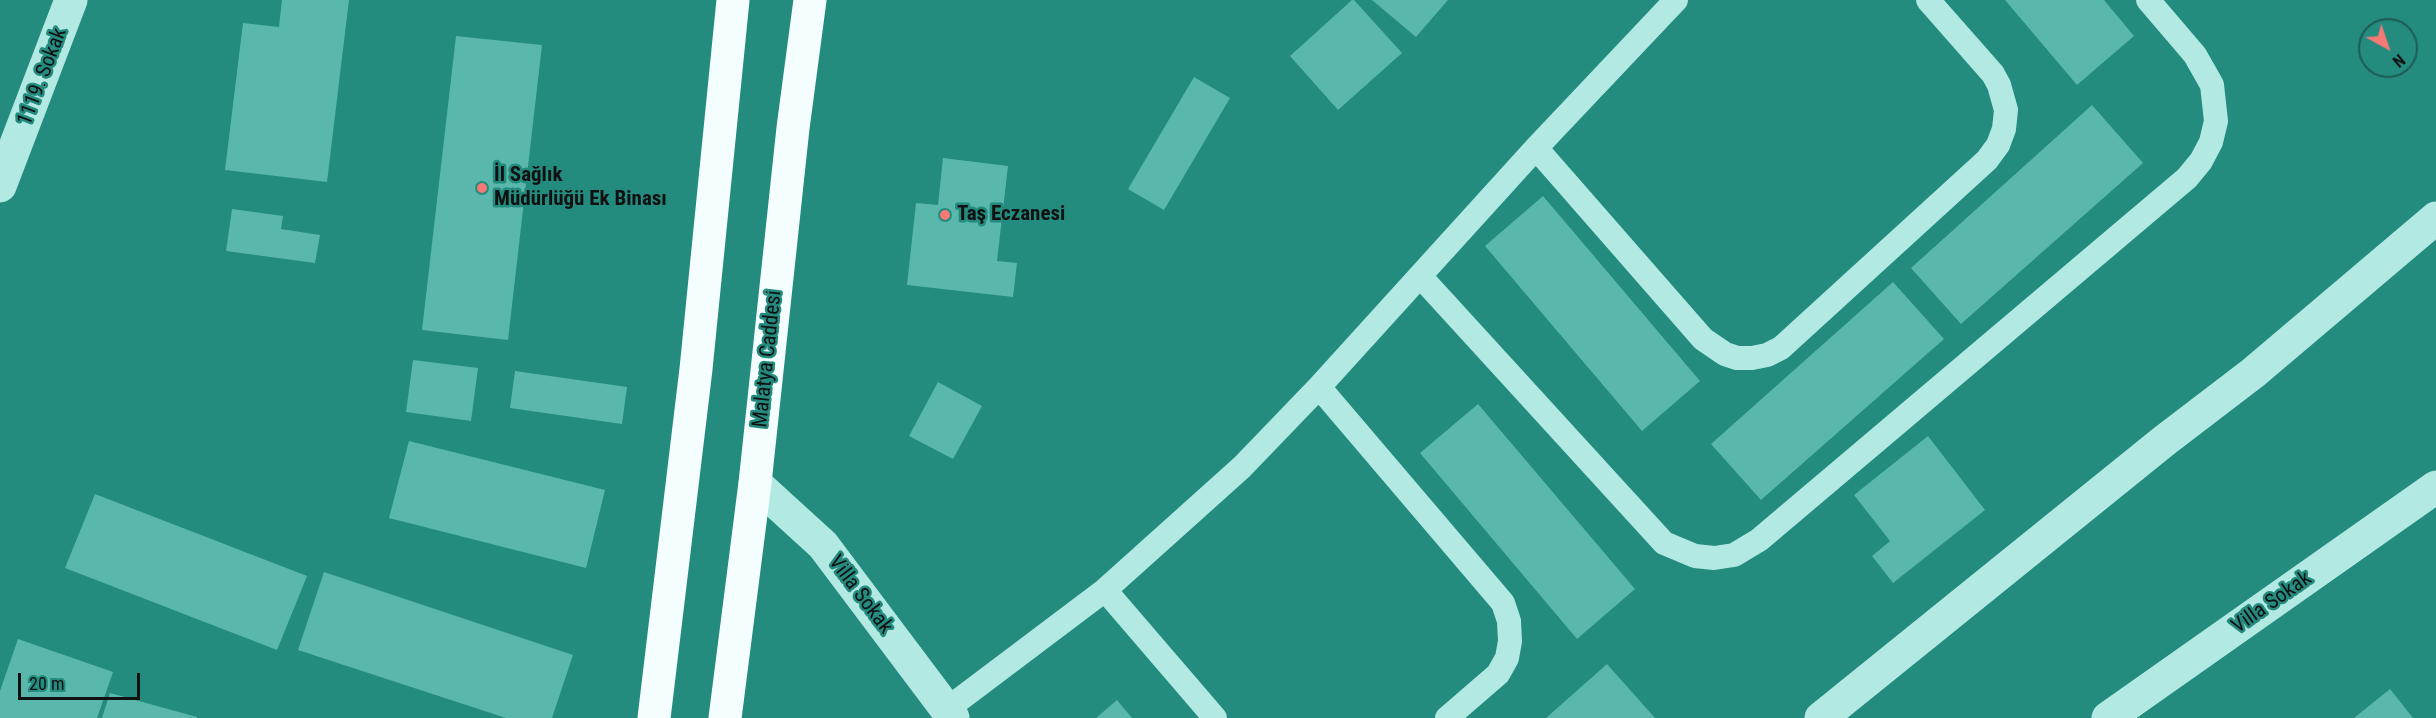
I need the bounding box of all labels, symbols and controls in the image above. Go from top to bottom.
north arrow [2358,18,2418,78]
street label: 1119. Sokak [13,25,73,129]
text: N [2389,50,2408,71]
place label: İl Sağlık Müdürlüğü Ek Binası [494,163,667,213]
marker: İl Sağlık Müdürlüğü Ek Binası [475,181,489,195]
place label: Taş Eczanesi [957,202,1065,228]
marker: Taş Eczanesi [938,208,952,222]
street label: Malatya Caddesi [748,289,788,429]
street label: Villa Sokak [822,551,898,639]
street label: Villa Sokak [2227,566,2317,640]
scale bar [21,661,142,699]
text: 20 m [29,673,64,694]

